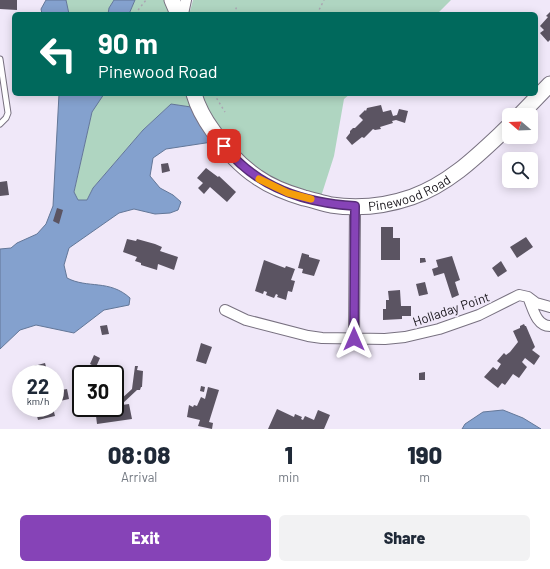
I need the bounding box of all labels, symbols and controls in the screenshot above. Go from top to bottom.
text: 90 m [98,26,158,60]
icon: left [32,28,84,80]
text: Pinewood Road [98,60,218,82]
north arrow [502,108,538,144]
map controls [502,108,538,188]
pin [207,129,241,163]
icon: arrive [213,135,235,157]
button: search [502,152,538,188]
street label: Pinewood Road [367,171,453,214]
street label: Holladay Point [411,288,491,330]
position arrow [333,318,375,360]
speed limit sign: 30 [72,365,124,417]
text: 22 [27,374,49,398]
text: km/h [27,395,49,407]
text: 08:08 [108,440,171,469]
text: 1 [285,440,293,469]
text: 190 [407,440,442,469]
text: Arrival [121,469,157,485]
text: min [278,469,299,485]
text: m [419,469,430,485]
button: Exit [20,515,271,561]
button: Share [279,515,530,561]

